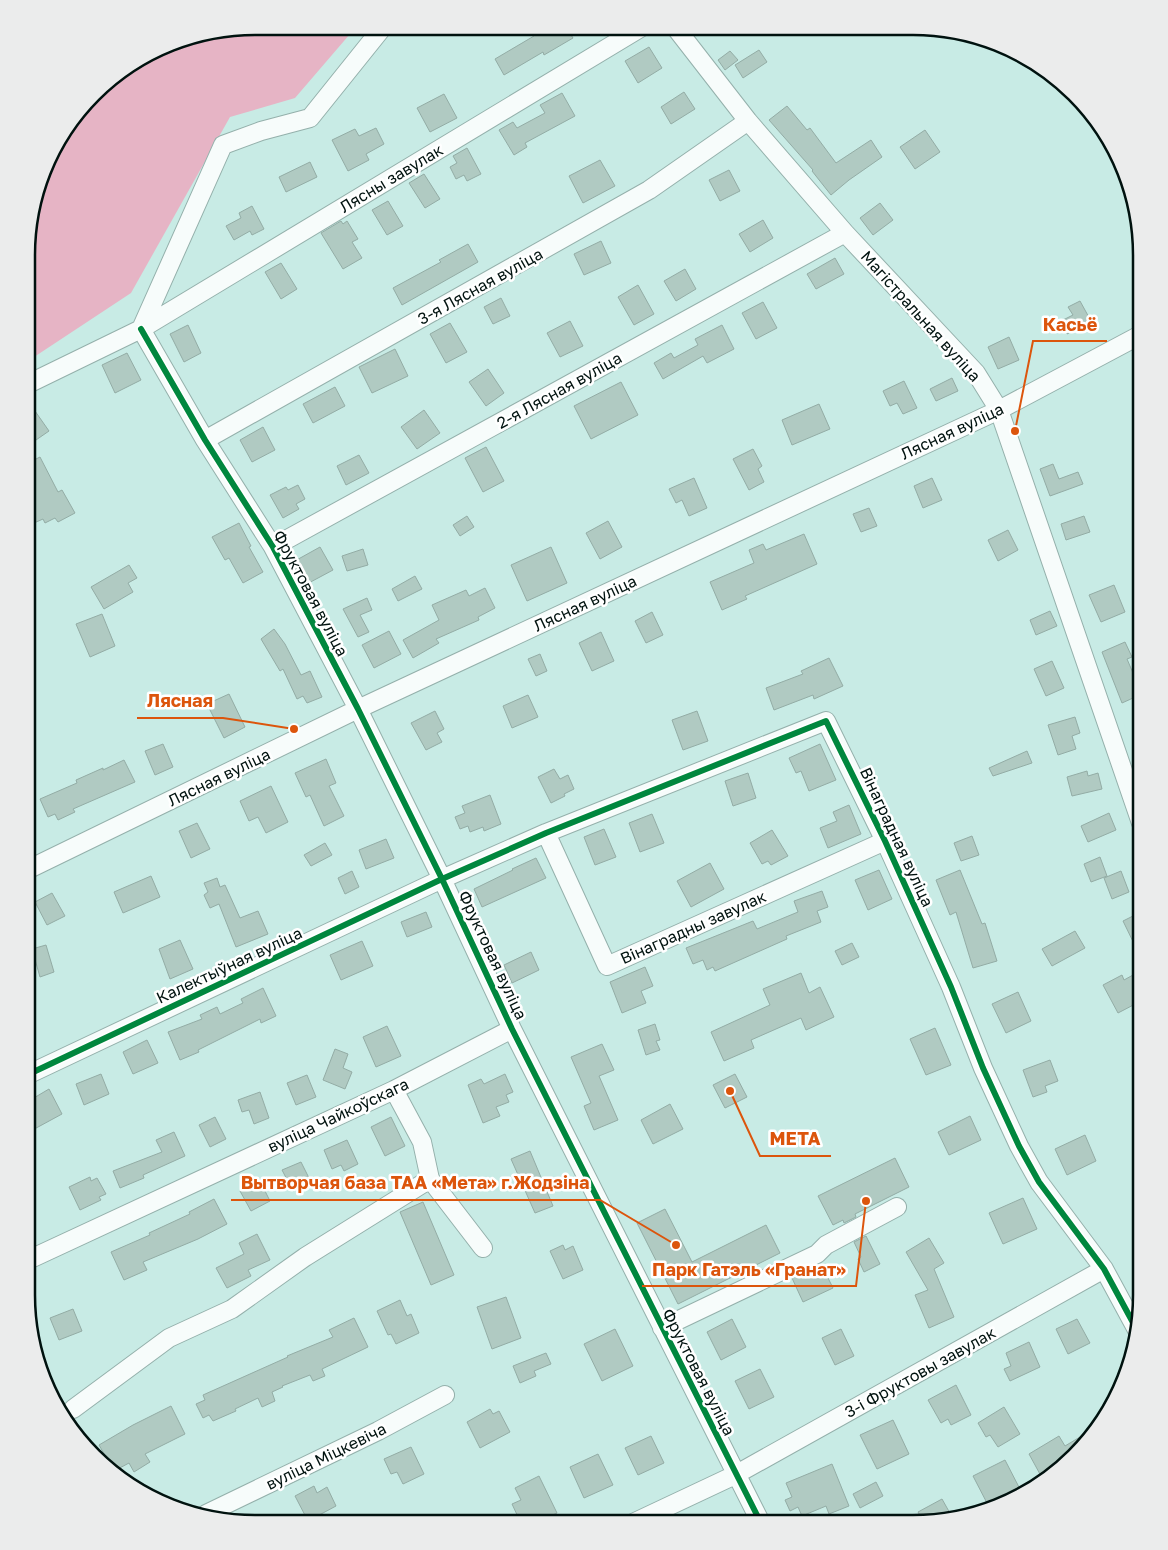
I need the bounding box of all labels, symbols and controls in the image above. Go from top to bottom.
street label: Лясны завулак [336,139,446,217]
street label: 3-я Лясная вуліца [414,243,546,329]
street label: Магістральная вуліца [857,246,985,386]
callout: Касьё [1033,308,1107,341]
text: Касьё [1043,313,1098,335]
street label: 2-я Лясная вуліца [493,347,625,433]
street label: Лясная вуліца [897,398,1007,464]
street label: Фруктовая вуліца [269,526,353,660]
street label: Лясная вуліца [530,570,640,636]
callout: Лясная [137,685,223,718]
text: Лясная [147,689,213,711]
street label: Лясная вуліца [165,744,273,810]
street label: Вінаградная вуліца [856,764,938,910]
street label: Вінаградны завулак [617,886,769,968]
street label: Фруктовая вуліца [454,887,532,1023]
street label: Калектыўная вуліца [153,922,305,1008]
street label: вуліца Чайкоўскага [264,1074,412,1156]
callout: МЕТА [760,1123,831,1156]
text: МЕТА [770,1127,821,1149]
callout: Вытворчая база ТАА «Мета» г.Жодзіна [231,1167,600,1200]
text: Вытворчая база ТАА «Мета» г.Жодзіна [241,1171,589,1193]
callout: Парк Гатэль «Гранат» [642,1253,856,1286]
text: Парк Гатэль «Гранат» [652,1258,846,1280]
street label: Фруктовая вуліца [658,1305,740,1439]
street label: 3-і Фруктовы завулак [841,1322,999,1422]
street label: вуліца Міцкевіча [263,1418,389,1494]

